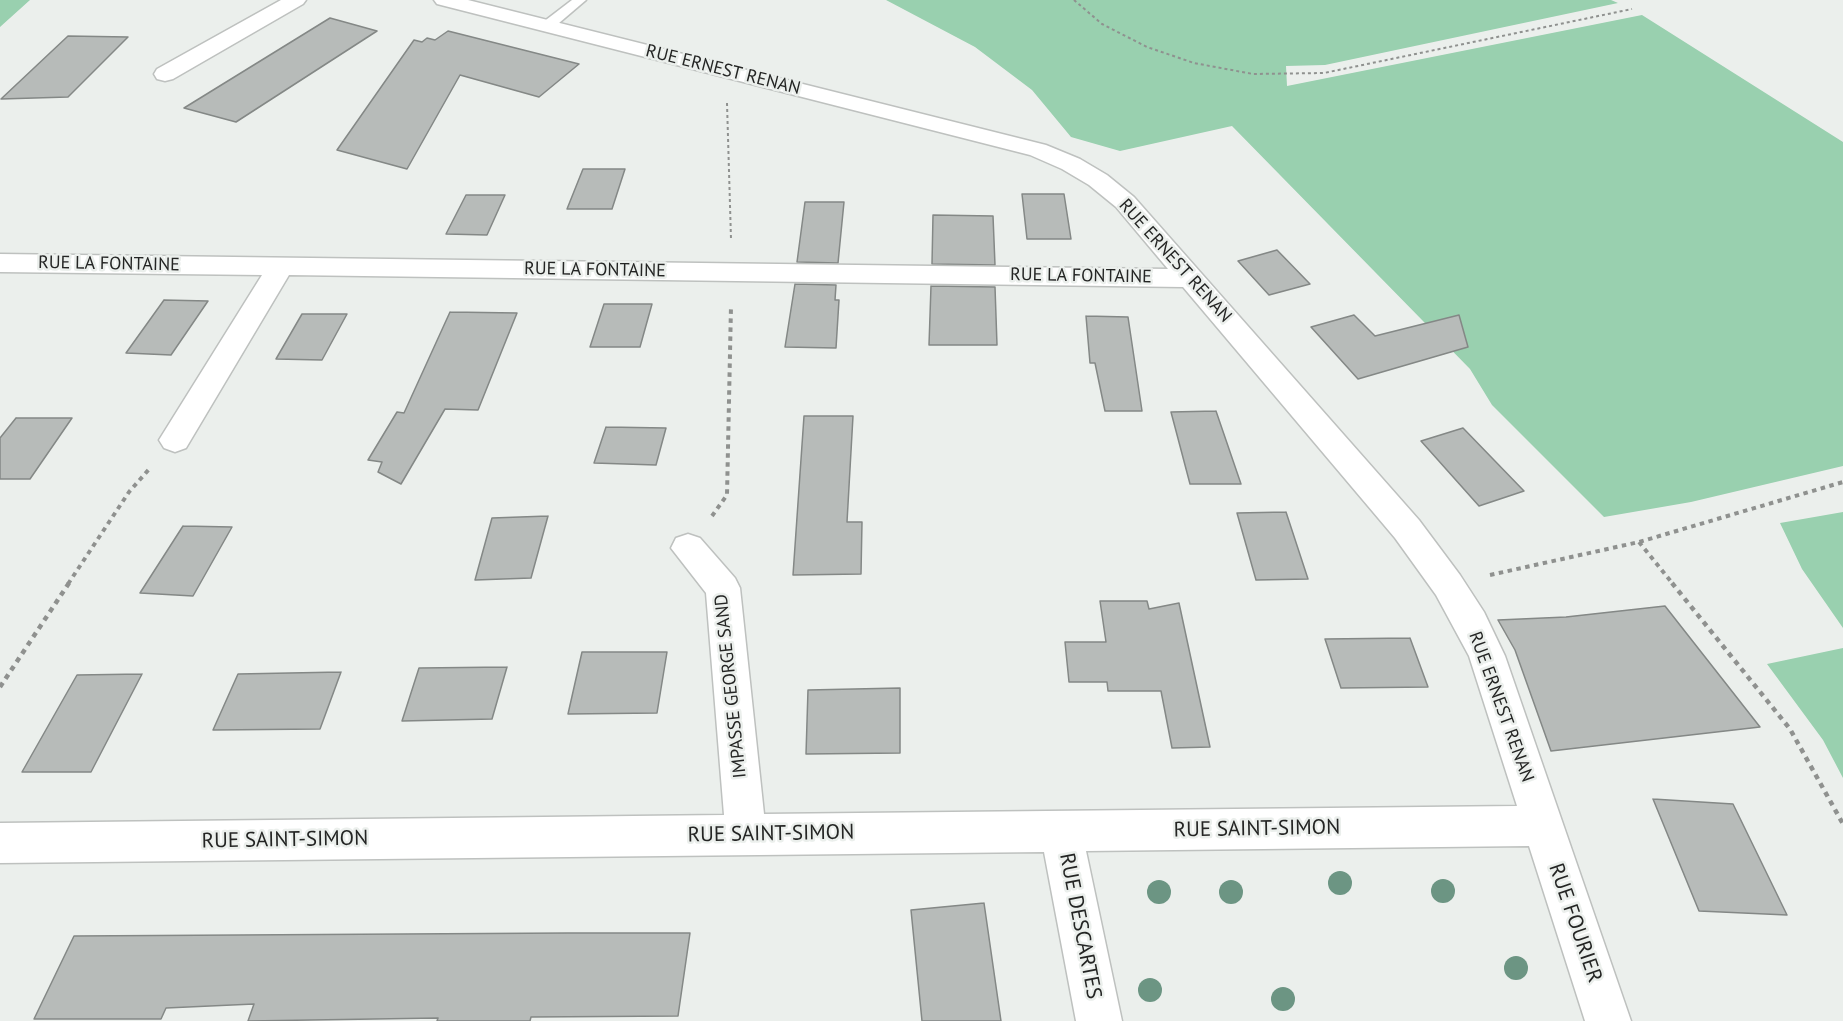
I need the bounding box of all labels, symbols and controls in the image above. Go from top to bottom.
street label: RUE ERNEST RENAN [643,40,803,100]
street label: RUE ERNEST RENAN [1114,195,1236,327]
street label: RUE LA FONTAINE [38,252,180,276]
street label: RUE LA FONTAINE [524,258,666,282]
street label: RUE LA FONTAINE [1010,264,1152,288]
street label: IMPASSE GEORGE SAND [711,593,751,779]
street label: RUE ERNEST RENAN [1464,629,1538,785]
street label: RUE SAINT-SIMON [1174,815,1340,843]
street label: RUE SAINT-SIMON [688,820,854,848]
street label: RUE SAINT-SIMON [202,826,368,854]
street label: RUE DESCARTES [1053,851,1107,1001]
street label: RUE FOURIER [1543,860,1607,986]

